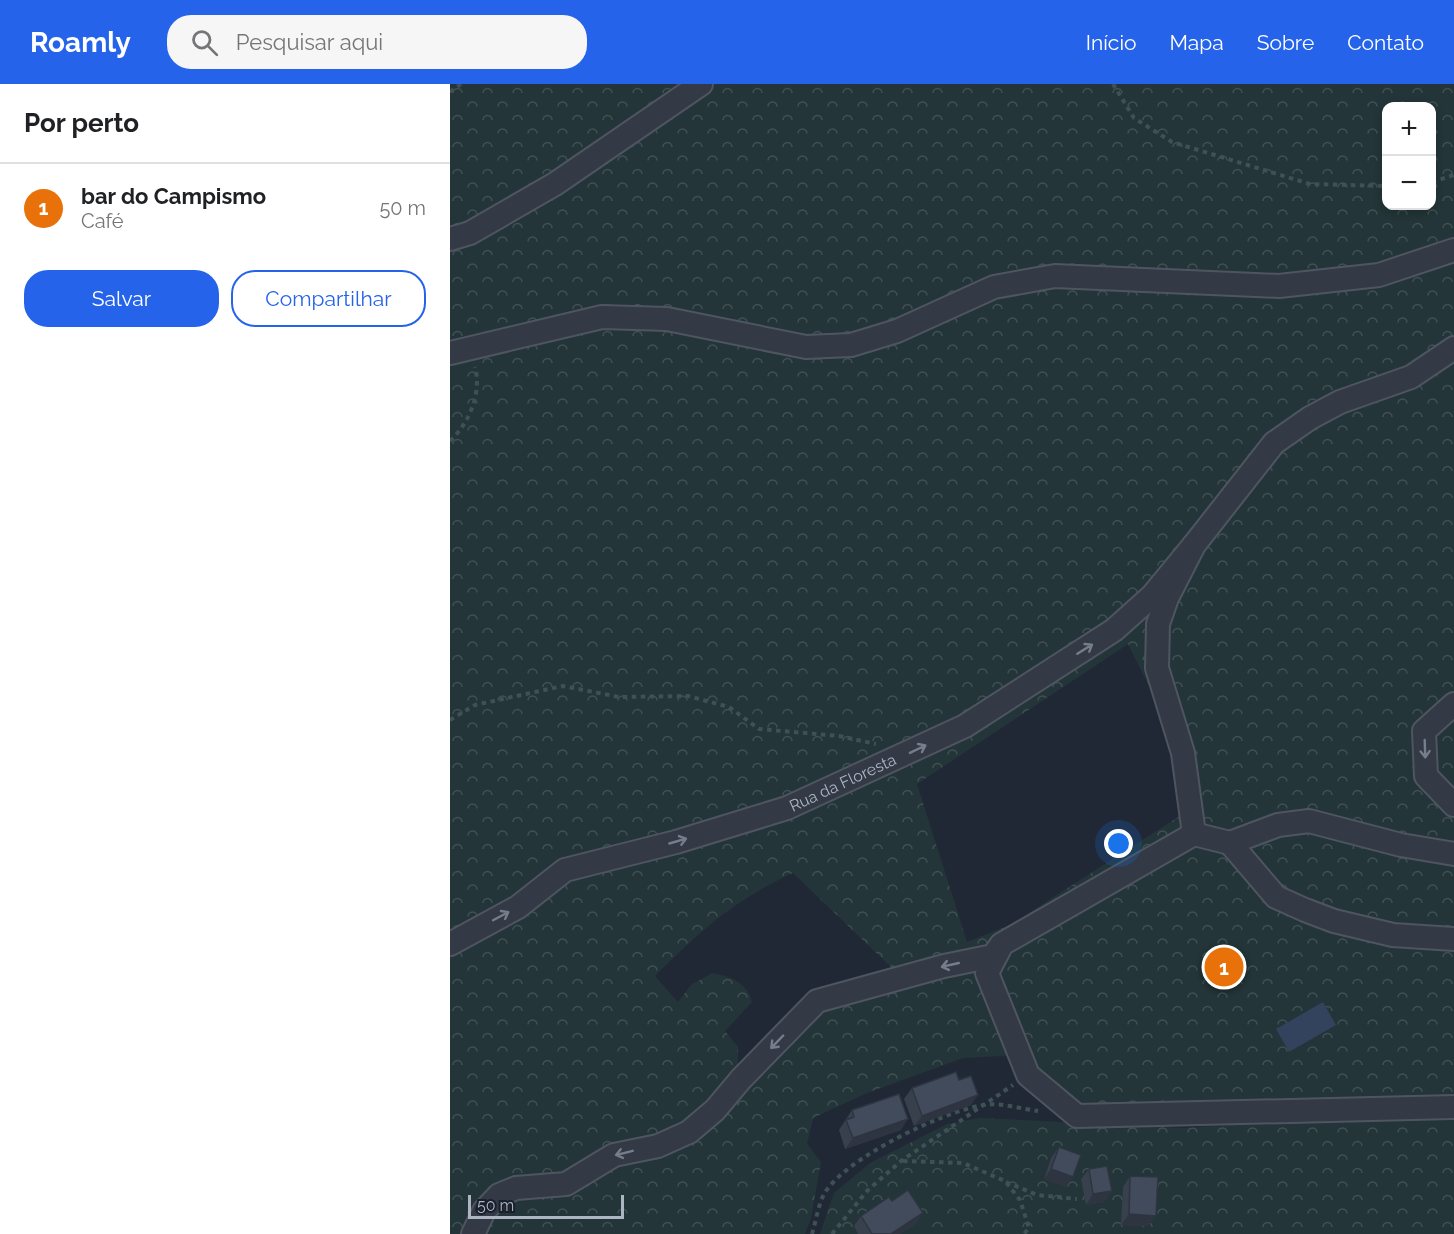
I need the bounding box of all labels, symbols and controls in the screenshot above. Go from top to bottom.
search box [167,15,587,69]
text: Roamly [30,26,131,59]
icon: search [188,26,221,59]
text: Pesquisar aqui [236,29,383,55]
text: Início [1086,30,1136,55]
text: Mapa [1169,30,1224,55]
text: Sobre [1257,30,1314,55]
text: Contato [1347,30,1424,55]
map controls [1382,102,1436,210]
button: + [1382,102,1436,156]
text: Por perto [24,108,139,138]
button: − [1382,156,1436,210]
text: bar do Campismo [81,183,266,209]
text: 1 [39,196,48,220]
text: 50 m [379,196,426,220]
text: Café [81,209,124,233]
button: Salvar [24,270,219,327]
button: Compartilhar [231,270,426,327]
one-way arrow [1076,643,1093,655]
one-way arrow [1420,739,1431,759]
one-way arrow [908,743,926,754]
street label: Rua da Floresta [786,750,899,816]
your location [1104,829,1133,858]
one-way arrow [668,835,687,846]
one-way arrow [492,910,509,922]
pin: 1 [1204,944,1244,990]
one-way arrow [941,959,960,971]
one-way arrow [770,1034,785,1049]
one-way arrow [615,1147,634,1159]
scale bar [468,1192,624,1220]
text: 50 m [477,1196,514,1215]

